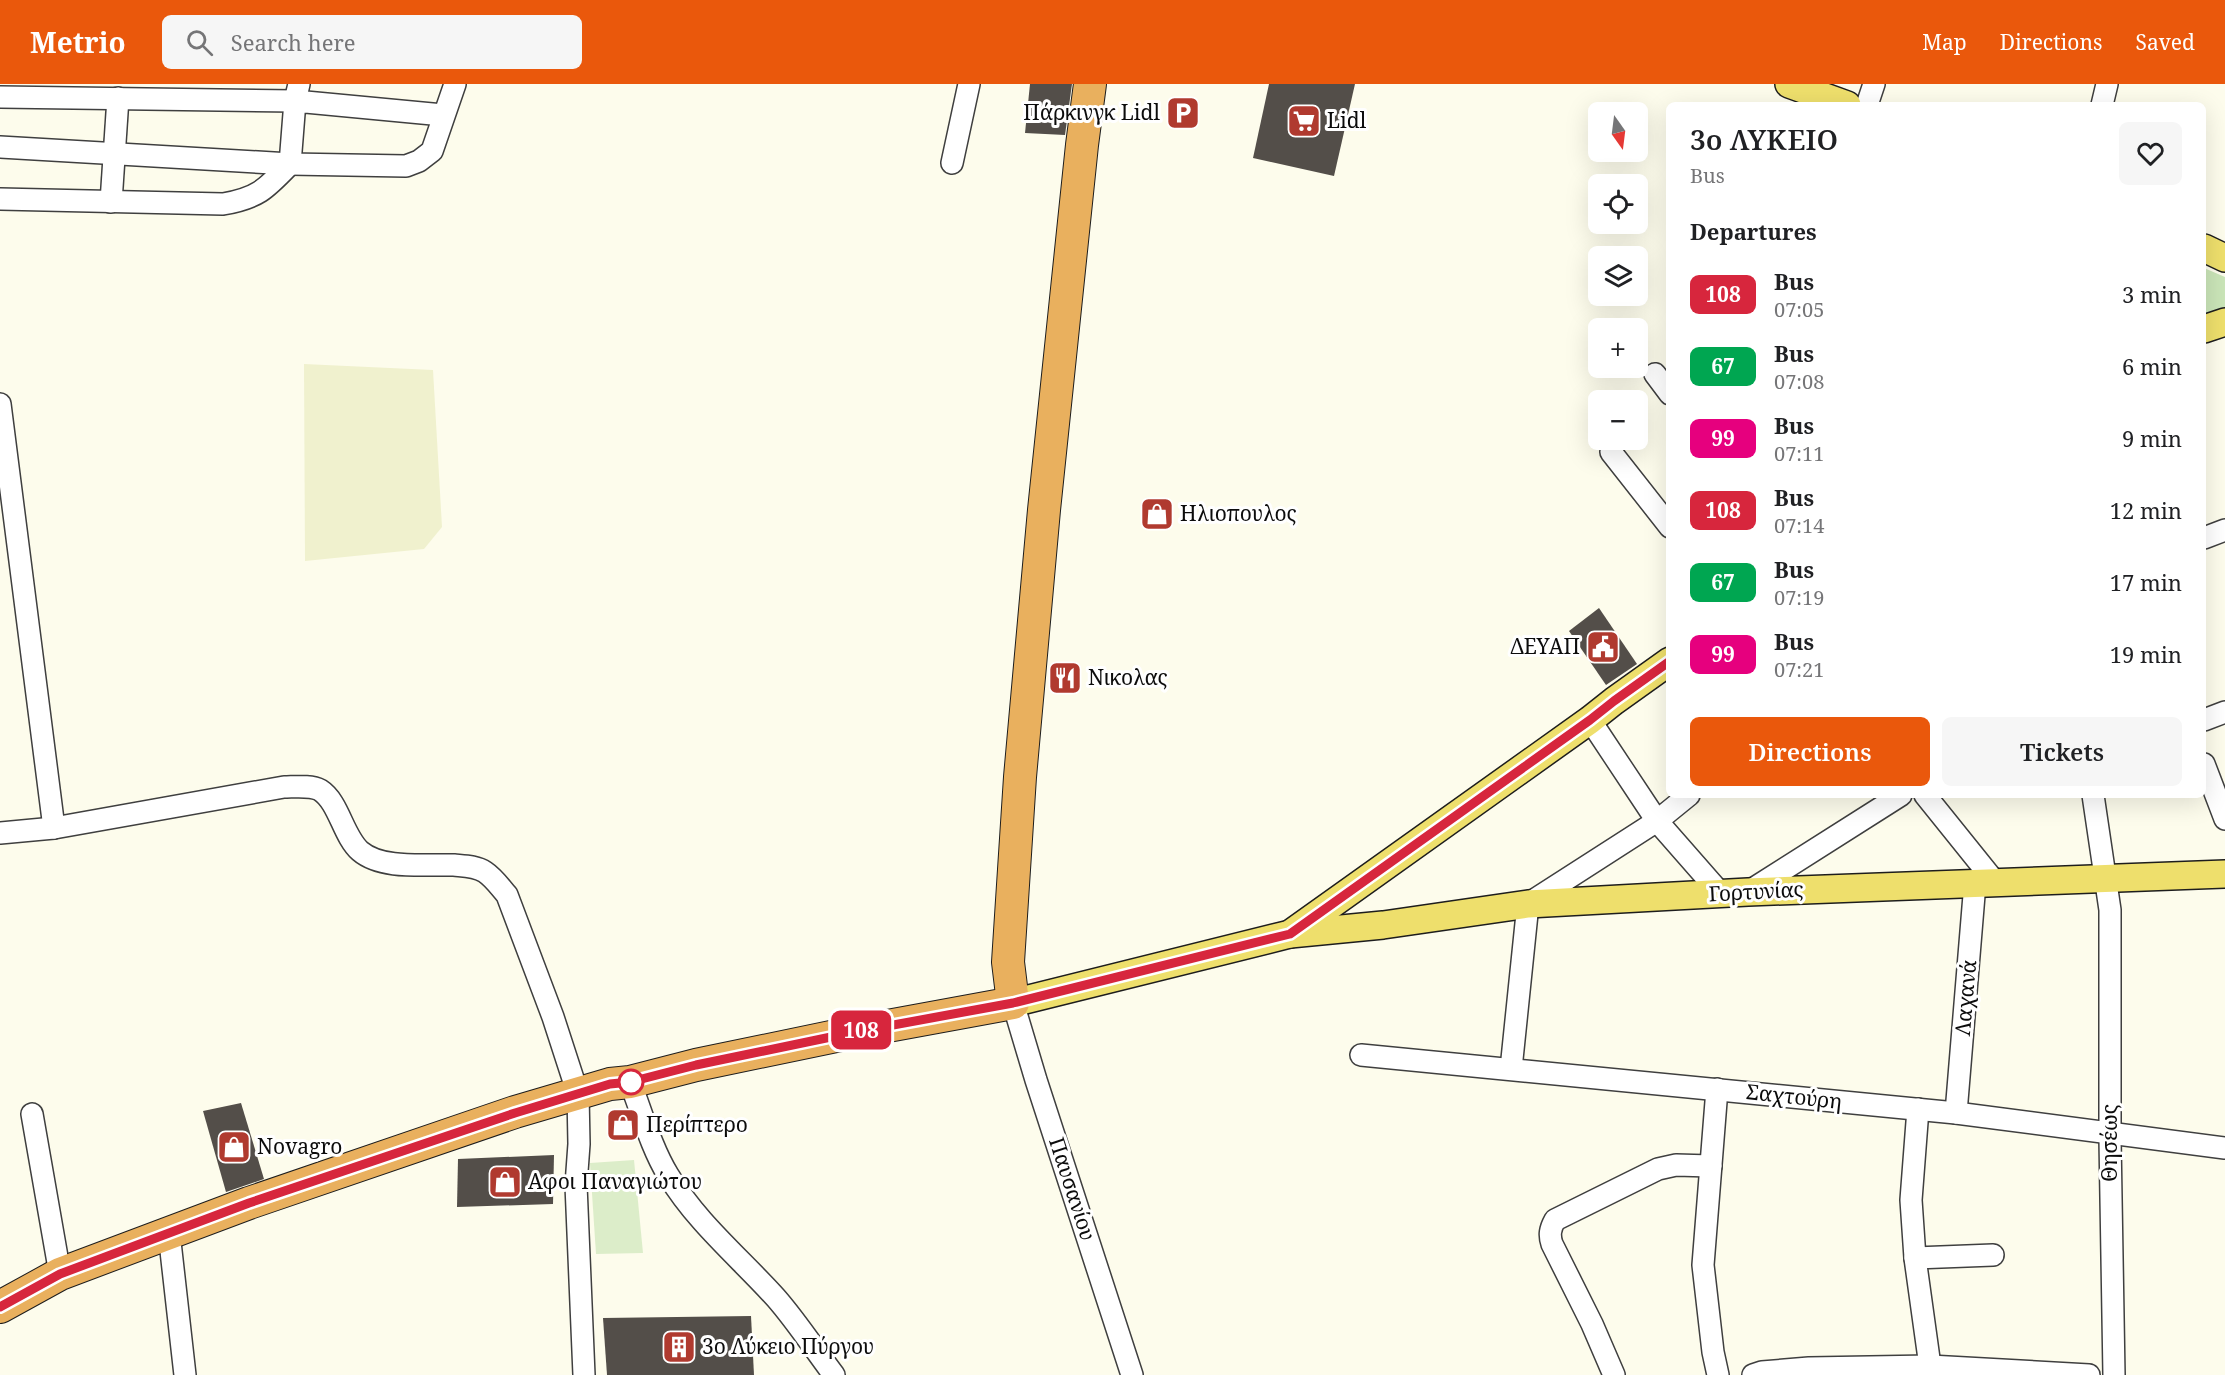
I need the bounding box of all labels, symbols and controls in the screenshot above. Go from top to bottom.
search box [162,15,582,69]
text: Metrio [30,23,126,61]
icon: search [183,26,216,59]
text: Search here [231,27,356,57]
text: Map [1922,28,1967,56]
text: Directions [2000,28,2102,56]
text: Saved [2135,28,2195,56]
parking icon: Πάρκινγκ Lidl [1165,95,1201,131]
place label: Πάρκινγκ Lidl [1023,98,1160,126]
north arrow [1588,102,1648,162]
map controls [1588,102,1648,450]
supermarket icon: Lidl [1286,103,1322,139]
place label: Lidl [1327,106,1367,134]
text: 3ο ΛΥΚΕΙΟ [1690,120,1838,158]
button: heart [2119,122,2182,185]
text: Bus [1690,162,1725,189]
button: locate [1588,174,1648,234]
text: Departures [1690,216,1817,246]
button: layers [1588,246,1648,306]
text: Bus [1774,266,1814,296]
text: 3 min [2122,279,2182,309]
text: 108 [1705,280,1741,308]
text: 07:05 [1774,296,1824,323]
button: + [1588,318,1648,378]
text: Bus [1774,338,1814,368]
text: 6 min [2122,351,2182,381]
text: 67 [1711,352,1735,380]
text: 07:08 [1774,368,1824,395]
button: − [1588,390,1648,450]
text: Bus [1774,410,1814,440]
text: 9 min [2122,423,2182,453]
text: 99 [1711,424,1735,452]
text: 07:11 [1774,440,1824,467]
text: Bus [1774,482,1814,512]
text: 12 min [2110,495,2182,525]
shop icon: Ηλιοπουλος [1139,496,1175,532]
text: 108 [1705,496,1741,524]
place label: Ηλιοπουλος [1180,499,1297,527]
text: 07:14 [1774,512,1824,539]
text: Bus [1774,554,1814,584]
text: 17 min [2110,567,2182,597]
text: 67 [1711,568,1735,596]
text: 07:19 [1774,584,1824,611]
text: Bus [1774,626,1814,656]
public building icon: ΔΕΥΑΠ [1585,629,1621,665]
place label: ΔΕΥΑΠ [1510,632,1580,660]
text: 19 min [2110,639,2182,669]
text: 99 [1711,640,1735,668]
text: 07:21 [1774,656,1824,683]
restaurant icon: Νικολας [1047,660,1083,696]
place label: Νικολας [1088,663,1168,691]
button: Directions [1690,717,1930,786]
button: Tickets [1942,717,2182,786]
street label: Γορτυνίας [1708,875,1804,907]
street label: Λαχανά [1948,958,1982,1037]
line badge: 108 [826,1010,896,1050]
text: 108 [843,1016,879,1044]
unlabelled marker [618,1069,644,1095]
street label: Σαχτούρη [1745,1077,1843,1115]
street label: Θησέως [2095,1104,2123,1182]
shop icon: Περίπτερο [605,1107,641,1143]
place label: Περίπτερο [646,1110,748,1138]
shop icon: Novagro [216,1129,252,1165]
place label: Novagro [257,1132,342,1160]
street label: Παυσανίου [1043,1133,1103,1244]
shop icon: Αφοι Παναγιώτου [487,1164,523,1200]
place label: Αφοι Παναγιώτου [528,1167,702,1195]
building icon: 3o Λύκειο Πύργου [661,1329,697,1365]
place label: 3o Λύκειο Πύργου [702,1332,874,1360]

